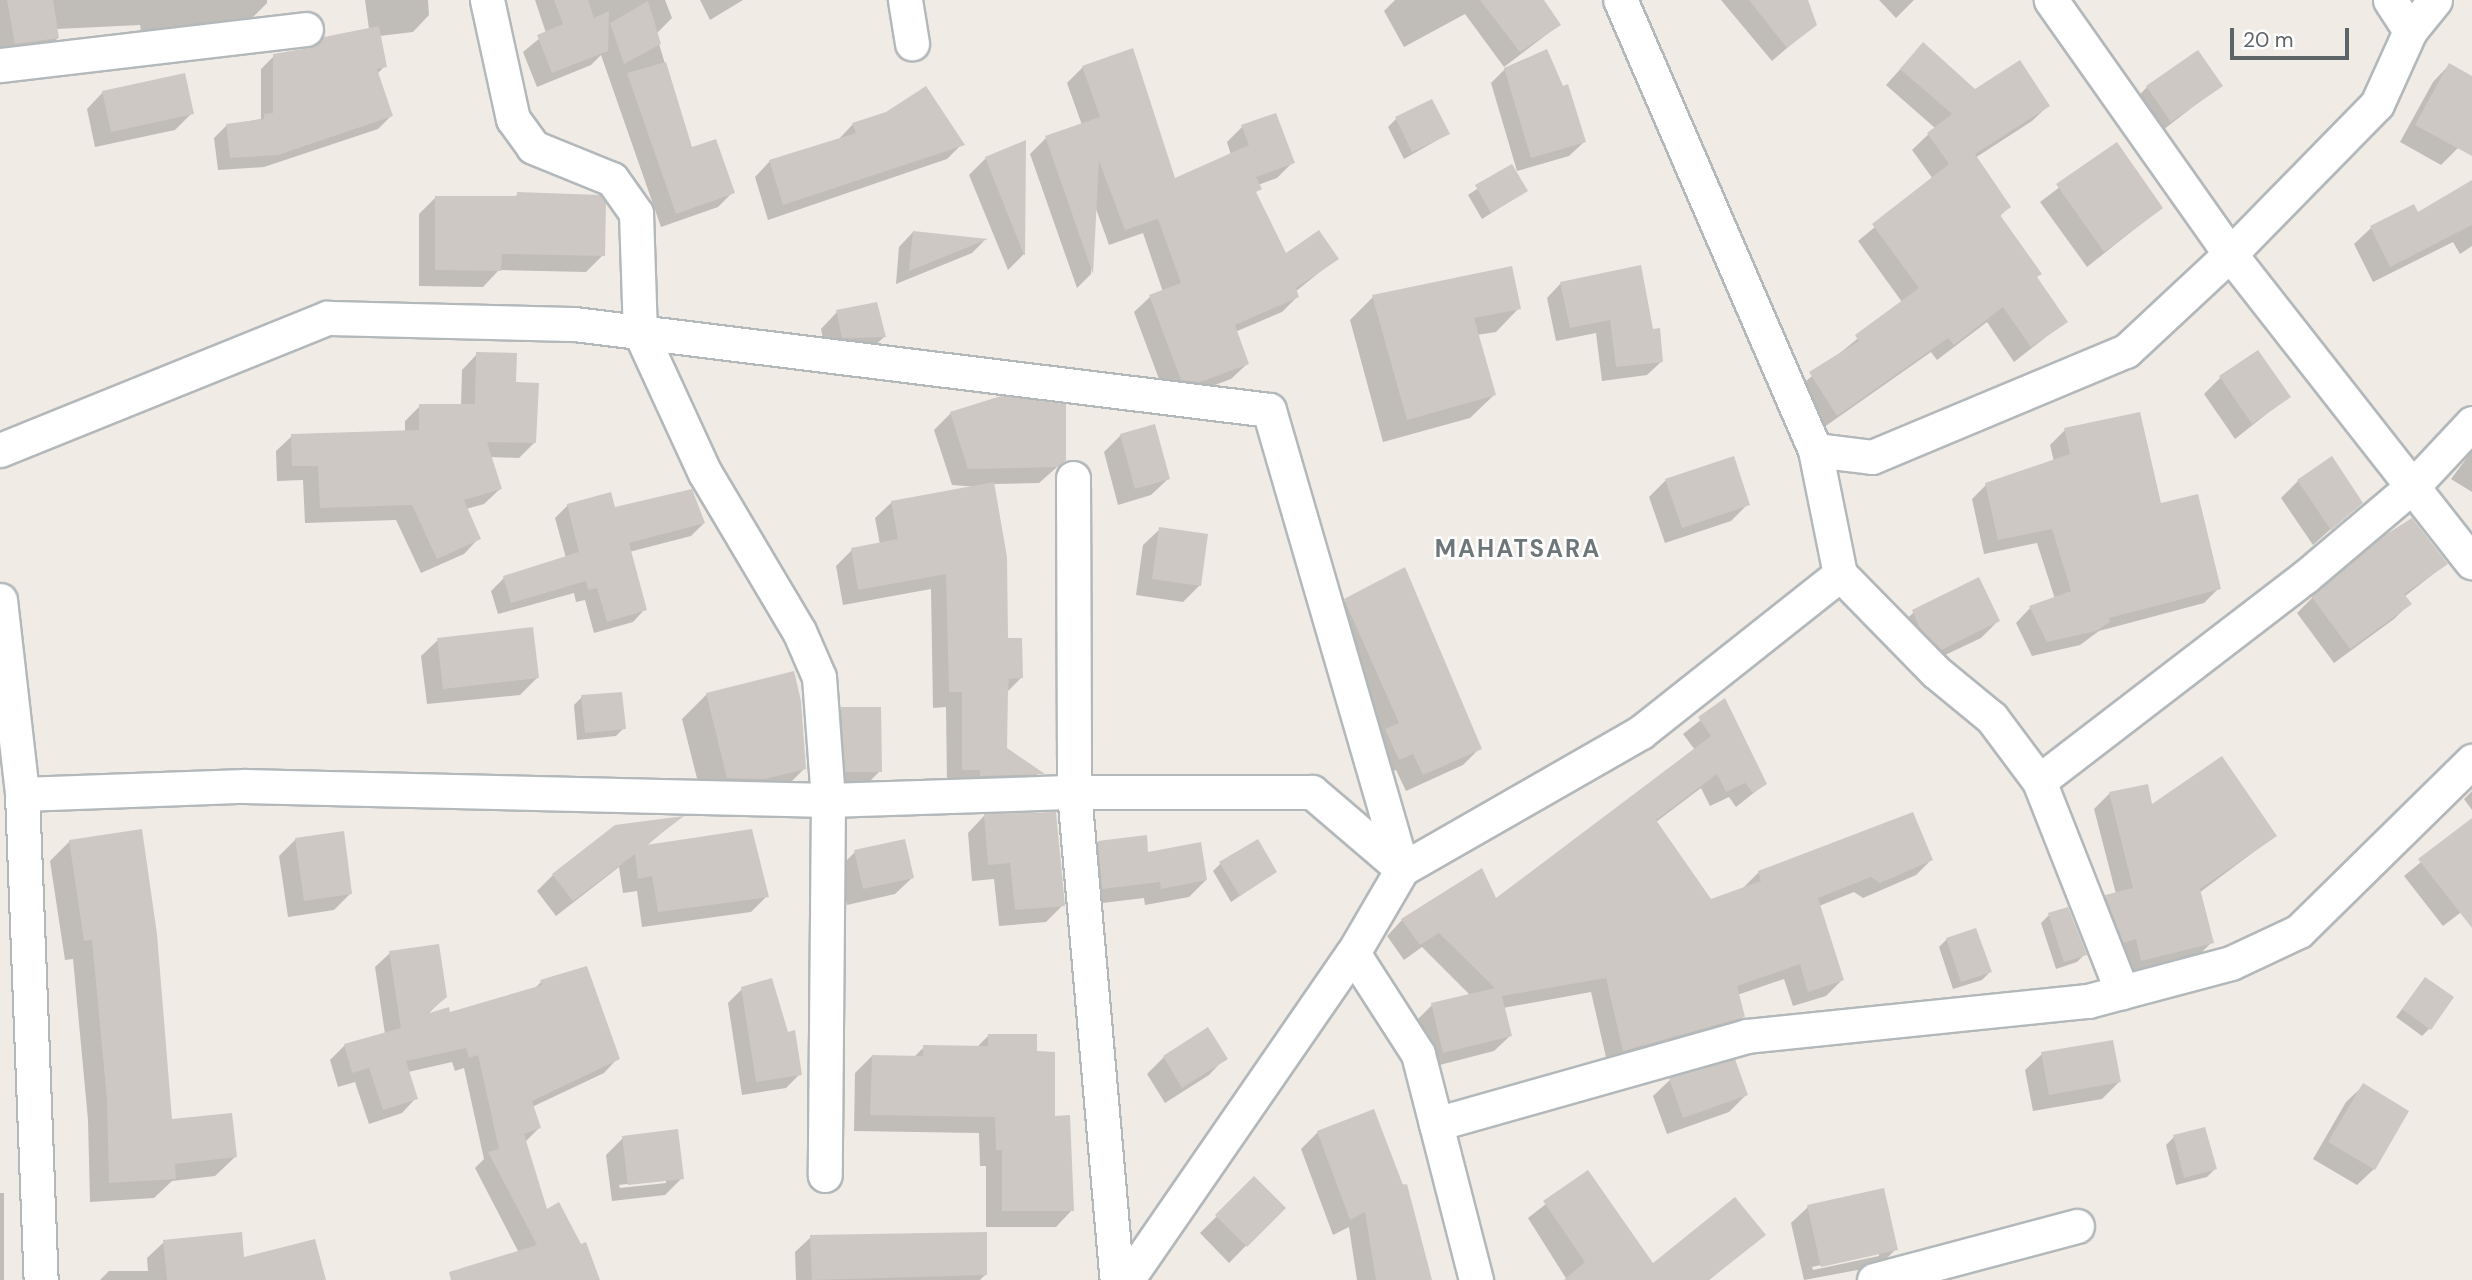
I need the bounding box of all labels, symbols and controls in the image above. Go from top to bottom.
scale bar [2234,14,2353,58]
text: 20 m [2243,26,2294,54]
district label: MAHATSARA [1436,535,1600,563]

